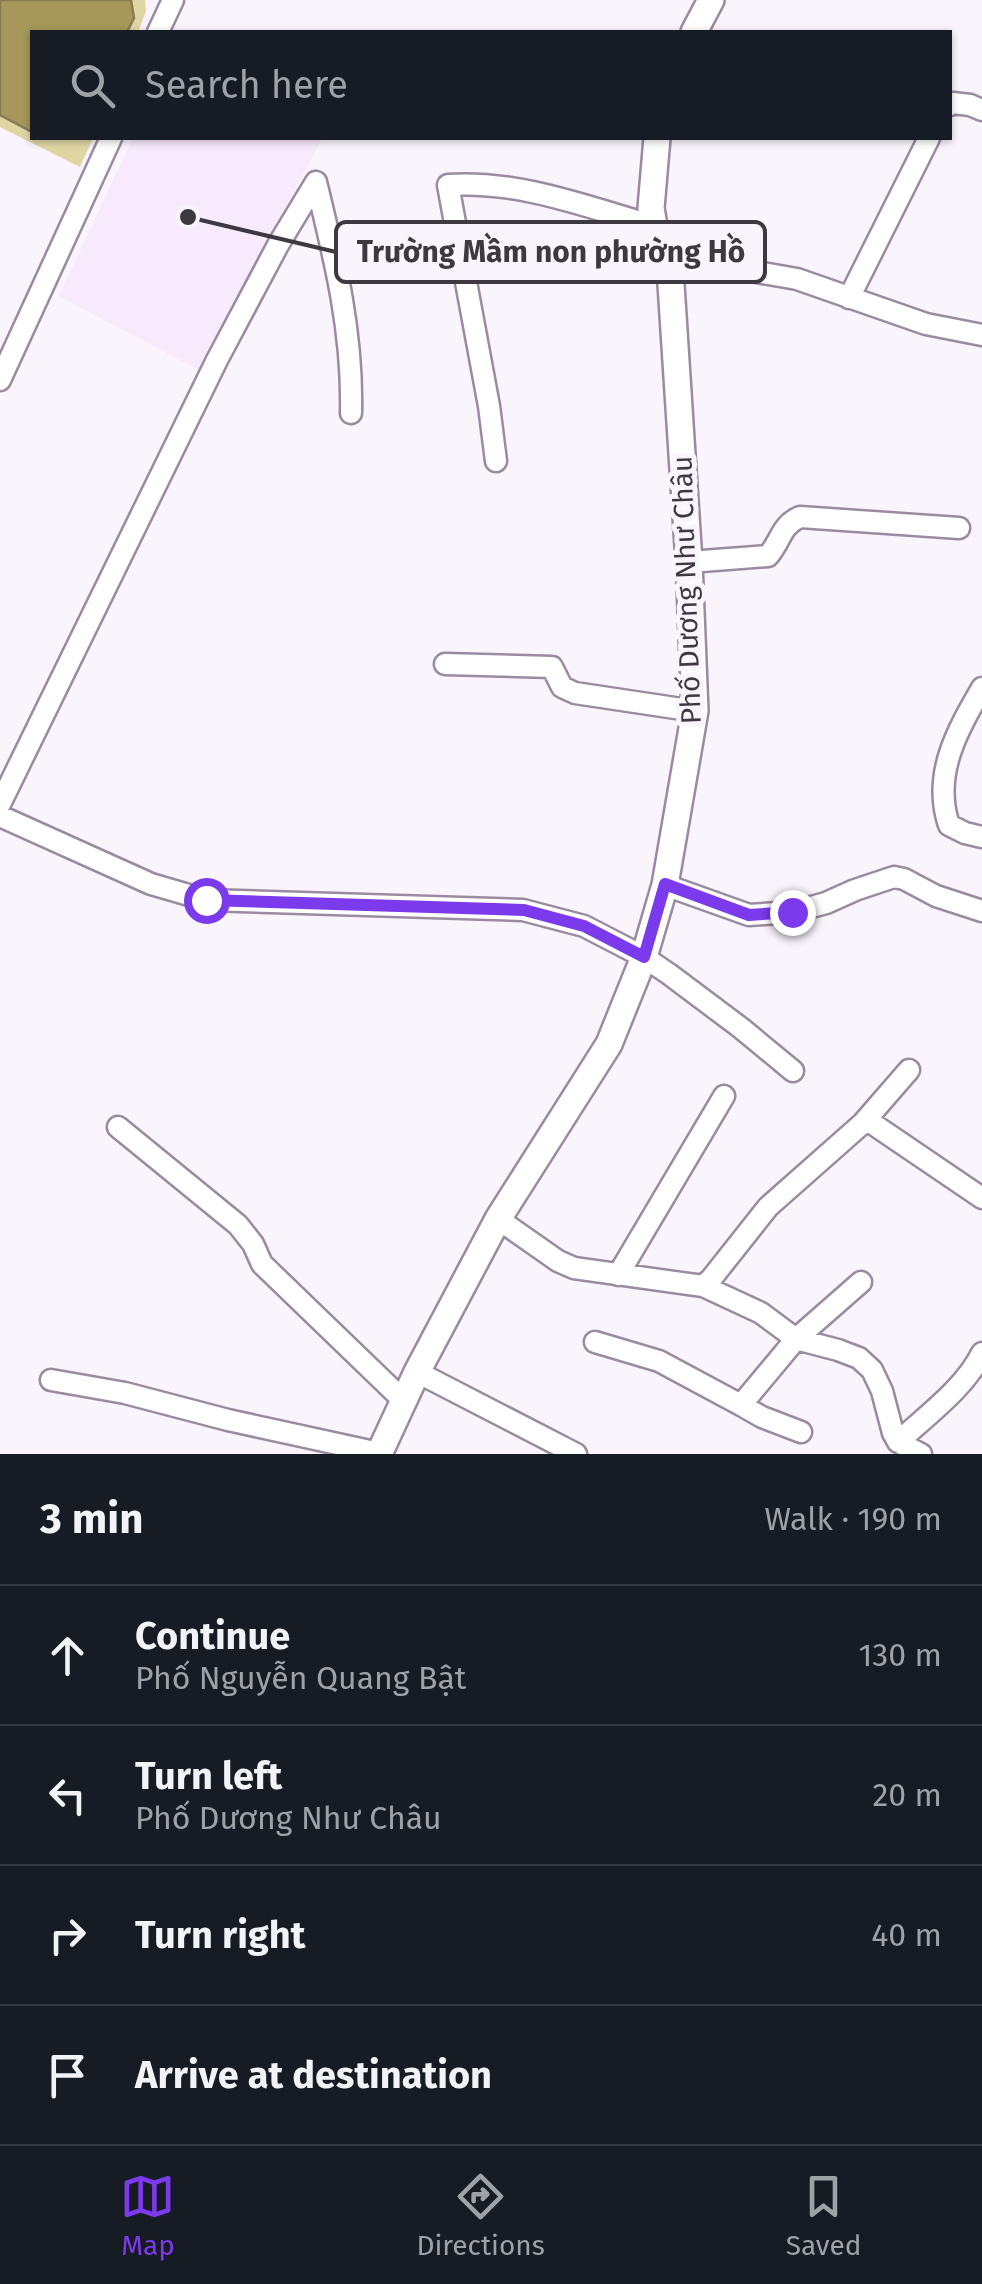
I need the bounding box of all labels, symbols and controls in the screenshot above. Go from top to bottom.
search box [30,30,952,140]
icon: search [65,58,120,113]
text: Search here [145,62,348,108]
callout: Trường Mầm non phường Hồ [336,222,765,282]
text: Trường Mầm non phường Hồ [357,232,745,270]
street label: Phố Dương Như Châu [665,455,708,725]
route start [184,878,230,924]
route end [770,890,816,936]
text: 3 min [40,1494,143,1544]
text: Walk · 190 m [765,1500,942,1538]
text: Continue [135,1613,290,1659]
icon: ahead [40,1628,95,1683]
text: 130 m [858,1636,942,1674]
text: Phố Nguyễn Quang Bật [135,1659,466,1697]
text: Turn left [135,1753,282,1799]
icon: left [40,1768,95,1823]
text: 20 m [872,1776,942,1814]
text: Phố Dương Như Châu [135,1799,442,1837]
icon: right [40,1908,95,1963]
text: Turn right [135,1912,305,1958]
text: 40 m [871,1916,942,1954]
icon: arrive [40,2048,95,2103]
text: Arrive at destination [135,2052,492,2098]
tab: Map [120,2169,175,2262]
tab: Directions [416,2169,545,2262]
tab: Saved [786,2169,862,2262]

